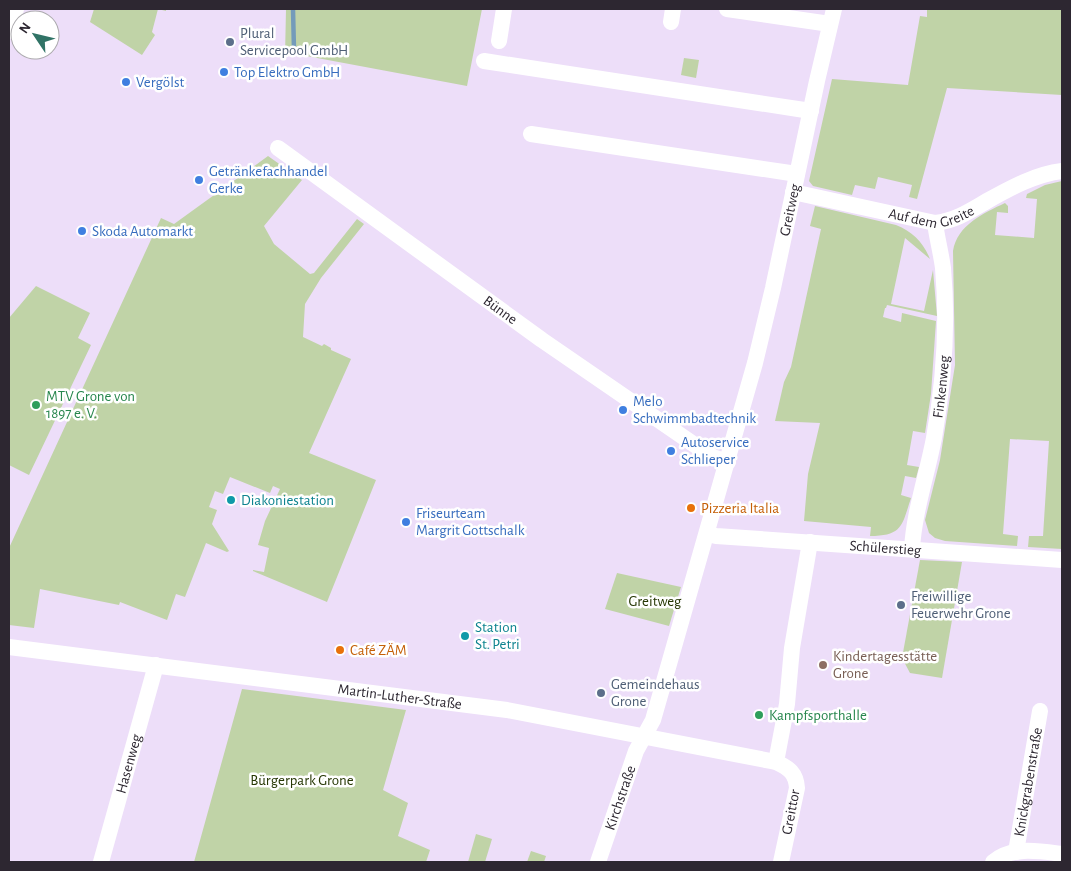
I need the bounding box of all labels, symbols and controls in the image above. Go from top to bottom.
north arrow [10,10,60,60]
text: N [17,20,34,36]
place label: Plural Servicepool GmbH [240,26,348,58]
marker: Plural Servicepool GmbH [224,36,236,48]
place label: Top Elektro GmbH [234,65,340,80]
marker: Top Elektro GmbH [218,66,230,78]
place label: Vergölst [136,75,184,90]
marker: Vergölst [120,76,132,88]
place label: Getränkefachhandel Gerke [209,164,328,196]
marker: Getränkefachhandel Gerke [193,174,205,186]
street label: Greitweg [777,182,803,237]
street label: Auf dem Greite [887,203,977,231]
place label: Skoda Automarkt [92,224,193,239]
marker: Skoda Automarkt [76,225,88,237]
street label: Bünne [481,293,520,327]
street label: Finkenweg [930,354,952,419]
place label: MTV Grone von 1897 e. V. [46,389,135,421]
place label: Melo Schwimmbadtechnik [633,394,756,426]
marker: MTV Grone von 1897 e. V. [30,399,42,411]
marker: Melo Schwimmbadtechnik [617,404,629,416]
place label: Autoservice Schlieper [681,435,749,467]
marker: Autoservice Schlieper [665,445,677,457]
place label: Diakoniestation [241,493,334,508]
marker: Diakoniestation [225,494,237,506]
place label: Pizzeria Italia [701,501,779,516]
marker: Pizzeria Italia [685,502,697,514]
place label: Friseurteam Margrit Gottschalk [416,506,525,538]
marker: Friseurteam Margrit Gottschalk [400,516,412,528]
street label: Schülerstieg [849,538,922,558]
place label: Freiwillige Feuerwehr Grone [911,589,1011,621]
park label: Greitweg [629,594,682,609]
marker: Freiwillige Feuerwehr Grone [895,599,907,611]
place label: Station St. Petri [475,620,520,652]
marker: Station St. Petri [459,630,471,642]
place label: Café ZÄM [350,642,407,658]
marker: Café ZÄM [334,644,346,656]
place label: Kindertagesstätte Grone [833,649,937,681]
marker: Kindertagesstätte Grone [817,659,829,671]
place label: Gemeindehaus Grone [611,677,700,709]
street label: Martin-Luther-Straße [337,681,463,712]
marker: Gemeindehaus Grone [595,687,607,699]
place label: Kampfsporthalle [769,708,867,723]
marker: Kampfsporthalle [753,709,765,721]
street label: Knickgrabenstraße [1011,726,1045,838]
street label: Hasenweg [113,732,144,795]
street label: Kirchstraße [602,763,638,832]
park label: Bürgerpark Grone [250,773,354,788]
street label: Greittor [779,788,803,836]

